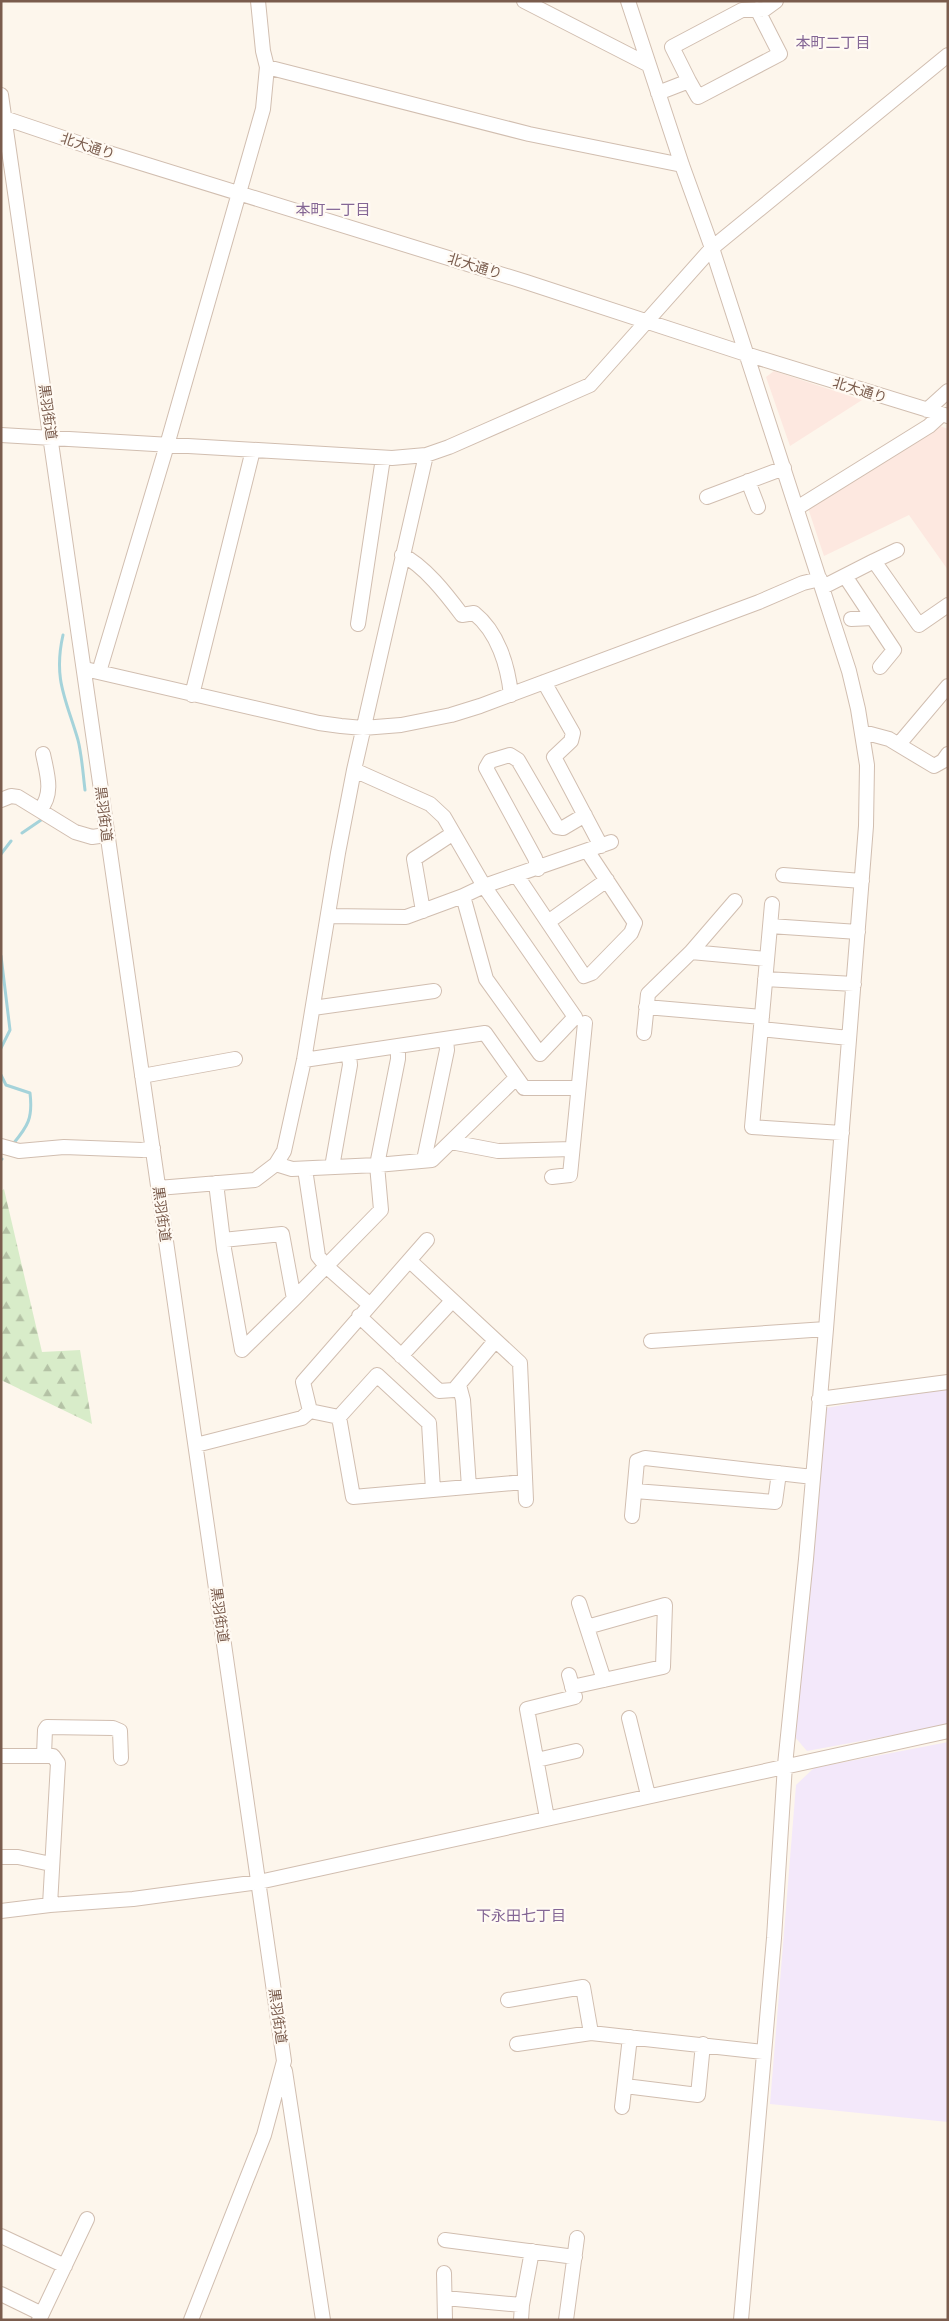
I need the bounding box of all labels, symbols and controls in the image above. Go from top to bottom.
district label: 本町二丁目 [795,34,871,52]
street label: 北大通り [59,130,117,163]
district label: 本町一丁目 [295,201,371,219]
street label: 北大通り [446,250,504,283]
street label: 北大通り [831,374,889,407]
street label: 黒羽街道 [35,383,60,441]
street label: 黒羽街道 [92,785,115,843]
street label: 黒羽街道 [149,1185,174,1243]
street label: 黒羽街道 [207,1586,232,1644]
district label: 下永田七丁目 [476,1907,566,1925]
street label: 黒羽街道 [265,1987,290,2045]

